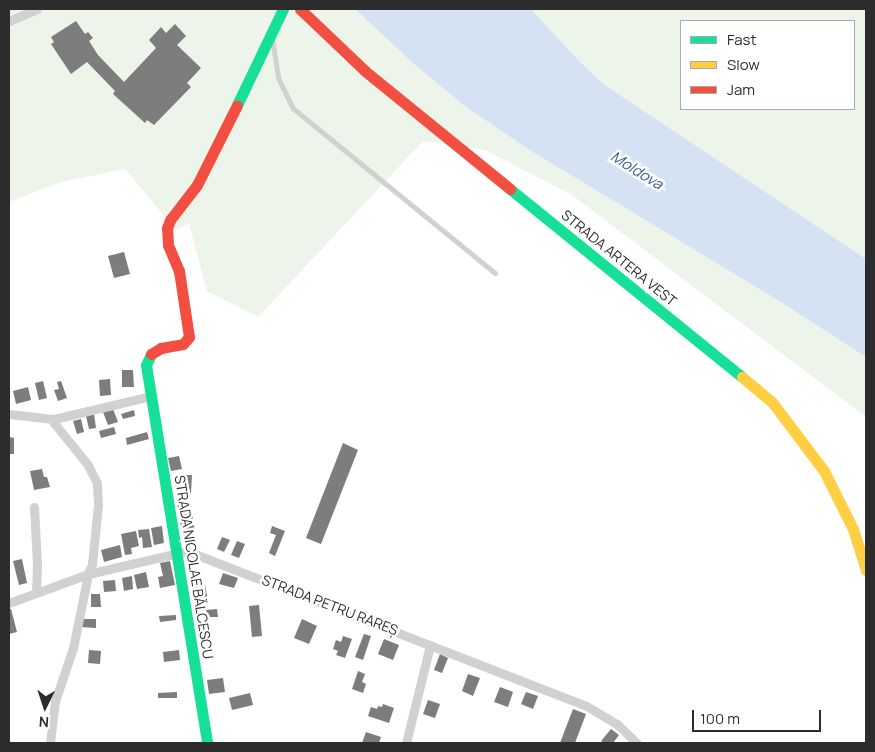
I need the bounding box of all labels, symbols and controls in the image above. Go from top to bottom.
legend [680,20,855,110]
text: Fast [727,29,756,50]
text: Slow [727,54,760,75]
text: Jam [727,79,755,100]
water label: Moldova [608,147,666,193]
street label: STRADA ARTERA VEST [558,206,680,310]
street label: STRADA NICOLAE BĂLCESCU [171,474,217,660]
street label: STRADA PETRU RAREȘ [260,571,400,639]
north arrow [20,682,70,732]
scale bar [695,700,824,732]
text: 100 m [700,708,740,729]
text: N [38,713,50,732]

